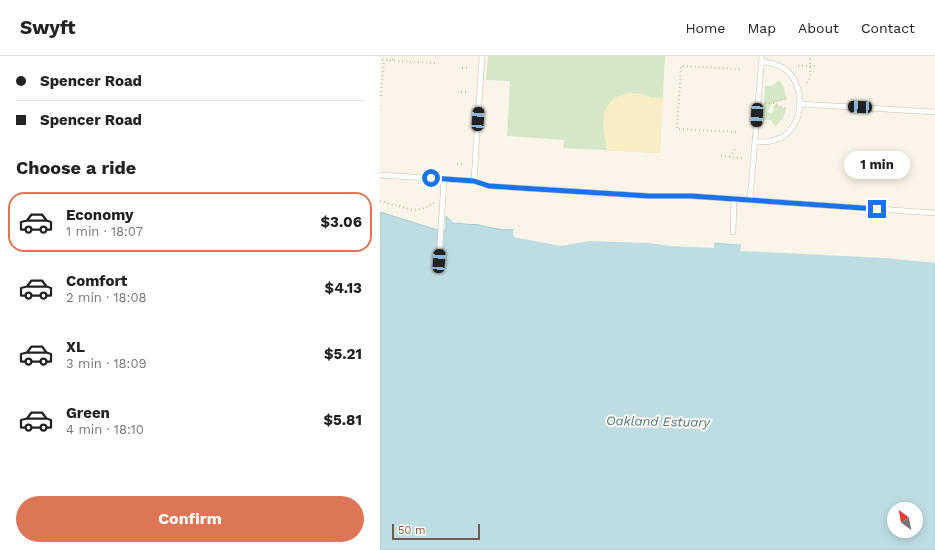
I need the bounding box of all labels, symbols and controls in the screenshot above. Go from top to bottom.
text: Swyft [20,16,76,39]
text: Home [685,20,725,36]
text: Map [747,20,776,36]
text: About [798,20,839,36]
text: Contact [861,20,915,36]
text: Spencer Road [40,72,142,90]
car [848,100,872,114]
car [750,103,764,127]
car [471,107,485,131]
text: Spencer Road [40,111,142,129]
callout: 1 min [844,151,910,179]
text: Choose a ride [16,157,136,178]
text: 1 min [860,157,894,172]
route start [422,169,440,187]
route end [868,200,886,218]
icon: car [18,204,54,240]
text: Economy [66,206,133,224]
text: $3.06 [320,213,362,231]
text: 1 min · 18:07 [66,224,143,239]
car [432,249,446,273]
icon: car [18,270,54,306]
text: Comfort [66,272,127,290]
text: $4.13 [325,279,362,297]
text: 2 min · 18:08 [66,290,146,305]
icon: car [18,336,54,372]
text: XL [66,338,85,356]
text: $5.21 [324,345,362,363]
text: 3 min · 18:09 [66,356,146,371]
icon: car [18,402,54,438]
text: Green [66,404,110,422]
text: $5.81 [323,411,362,429]
water label: Oakland Estuary [606,413,712,430]
text: 4 min · 18:10 [66,422,144,437]
button: Confirm [16,496,364,542]
north arrow [887,502,923,538]
map controls [887,502,923,538]
scale bar [392,522,480,541]
text: 50 m [398,524,425,537]

